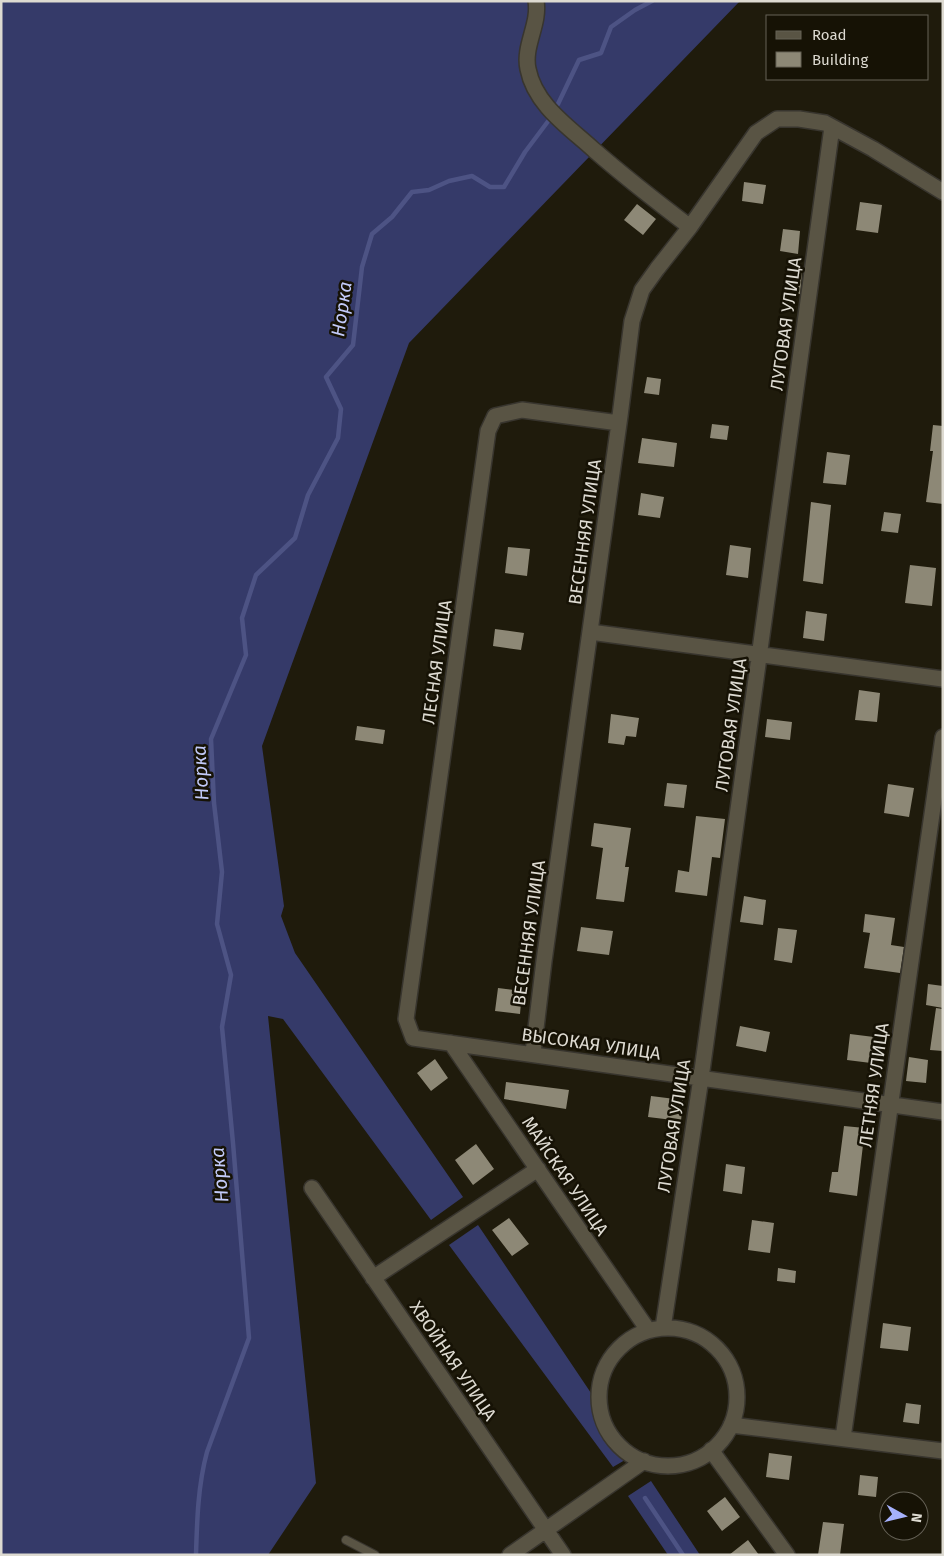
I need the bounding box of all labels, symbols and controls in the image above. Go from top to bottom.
legend [766,15,929,80]
text: Road [812,26,847,44]
text: Building [812,51,868,69]
street label: ЛУГОВАЯ УЛИЦА [766,255,806,392]
water label: Норка [326,280,357,338]
street label: ВЕСЕННЯЯ УЛИЦА [564,457,606,606]
street label: ЛЕСНАЯ УЛИЦА [417,598,457,726]
street label: ЛУГОВАЯ УЛИЦА [711,656,751,793]
water label: Норка [188,745,213,801]
street label: ВЕСЕННЯЯ УЛИЦА [508,858,550,1007]
street label: ЛЕТНЯЯ УЛИЦА [854,1021,894,1149]
street label: ВЫСОКАЯ УЛИЦА [520,1023,663,1065]
street label: ЛУГОВАЯ УЛИЦА [653,1057,696,1194]
street label: МАЙСКАЯ УЛИЦА [517,1112,613,1240]
water label: Норка [206,1146,233,1204]
street label: ХВОЙНАЯ УЛИЦА [405,1297,501,1425]
north arrow [879,1491,929,1541]
text: N [907,1512,925,1524]

